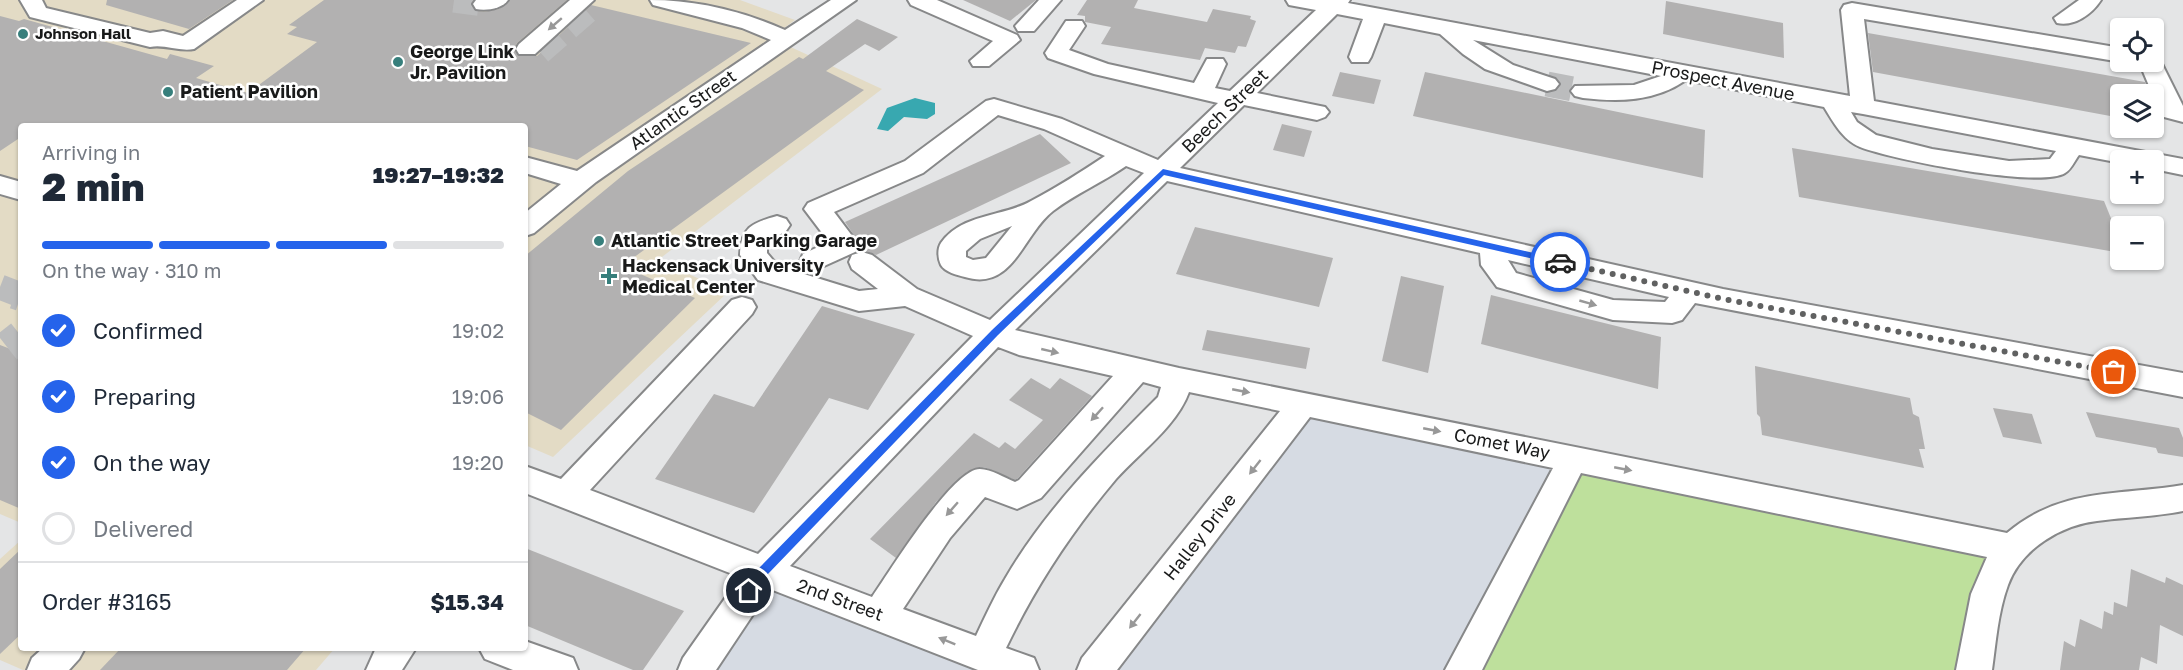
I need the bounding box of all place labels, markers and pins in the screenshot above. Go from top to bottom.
place label: Johnson Hall [35,24,131,42]
marker: Johnson Hall [16,27,30,41]
place label: George Link Jr. Pavilion [410,40,515,83]
marker: George Link Jr. Pavilion [391,55,405,69]
place label: Patient Pavilion [180,80,318,102]
marker: Patient Pavilion [161,85,175,99]
place label: Atlantic Street Parking Garage [611,229,877,251]
marker: Atlantic Street Parking Garage [592,234,606,248]
place label: Hackensack University Medical Center [622,254,824,297]
marker: Hackensack University Medical Center [600,267,618,285]
pin [2088,346,2139,397]
pin [723,565,774,616]

